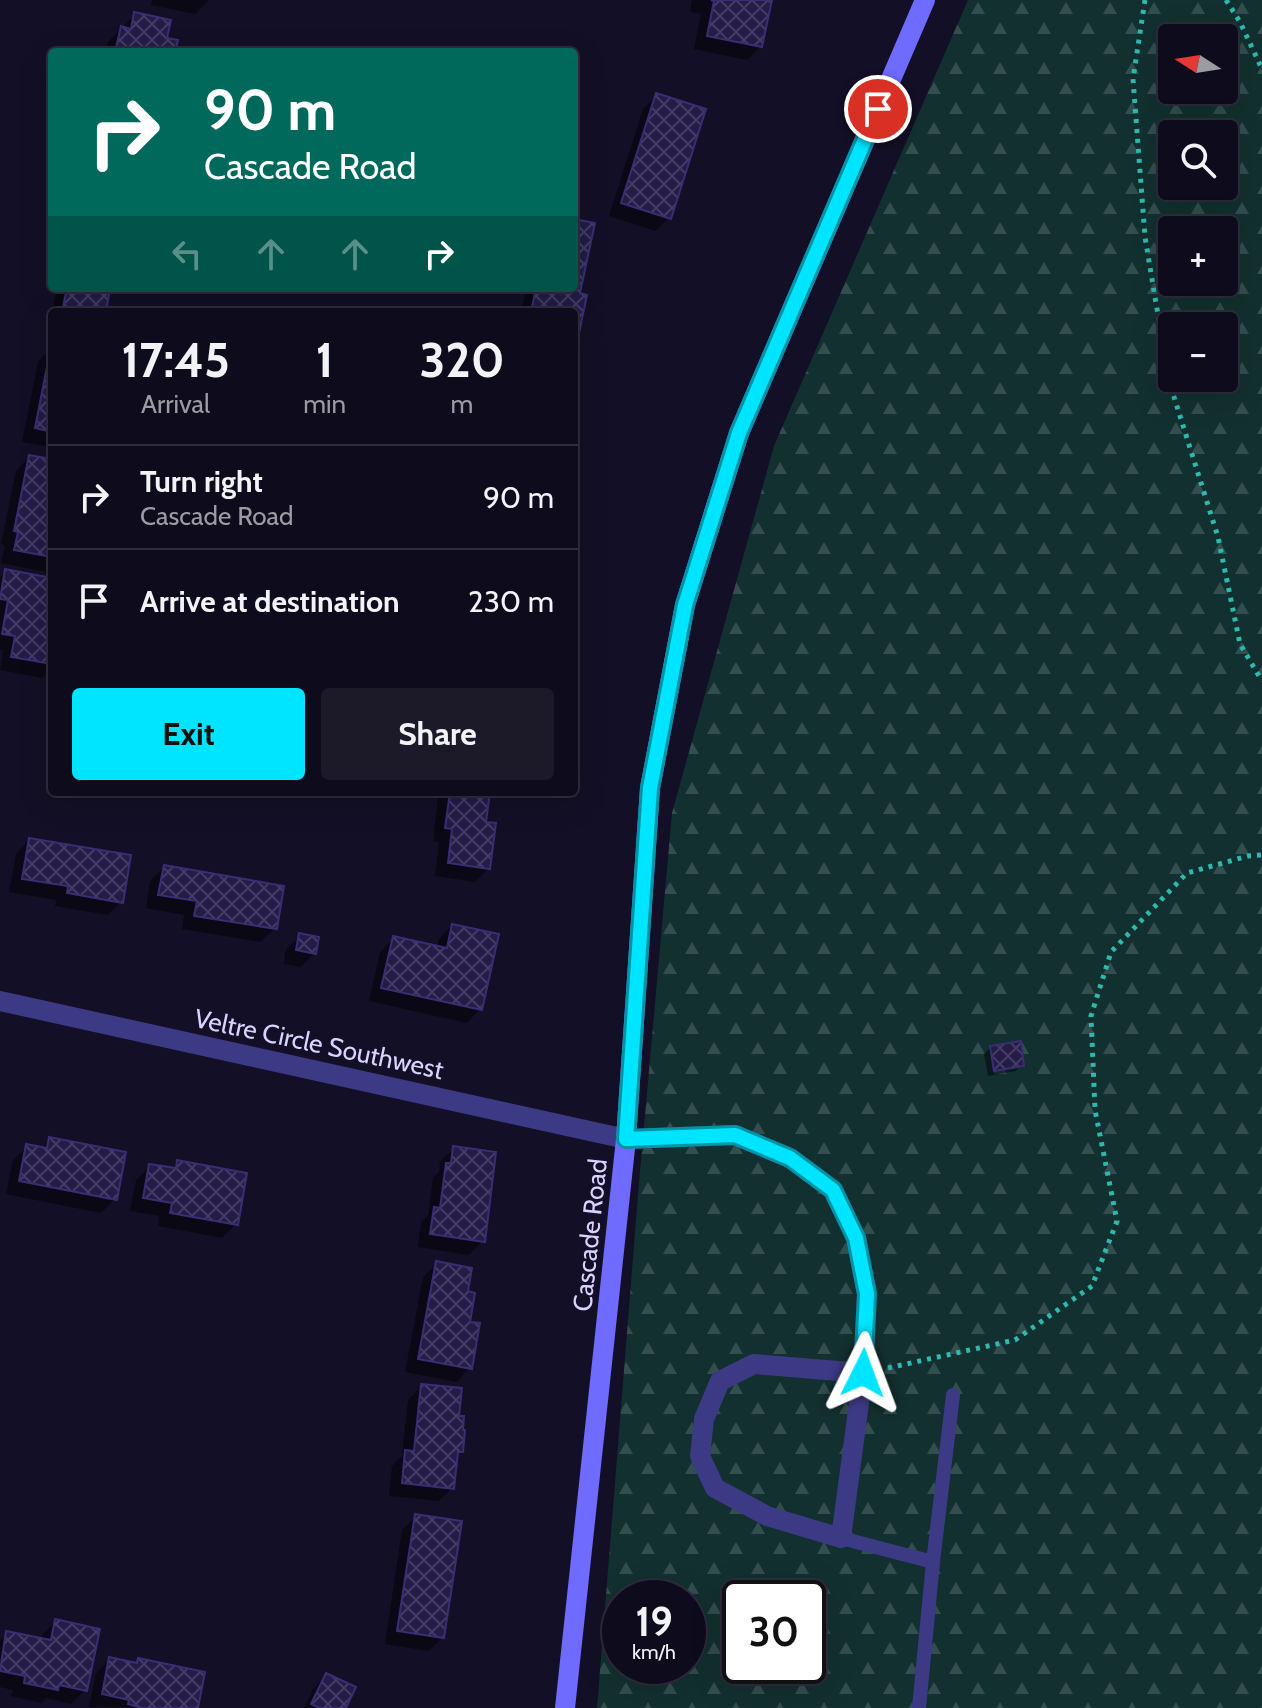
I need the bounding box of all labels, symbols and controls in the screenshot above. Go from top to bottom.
north arrow [1158,24,1238,104]
map controls [1158,24,1238,392]
pin [844,75,912,143]
text: 90 m [204,76,336,144]
icon: right [72,80,176,184]
icon: arrive [856,87,900,131]
button: search [1158,120,1238,200]
text: Cascade Road [204,144,417,188]
button: + [1158,216,1238,296]
icon: left [165,232,209,276]
icon: ahead [249,232,293,276]
icon: ahead [333,232,377,276]
icon: right [417,232,461,276]
button: − [1158,312,1238,392]
text: 17:45 [121,331,230,389]
text: 1 [316,331,333,389]
text: 320 [419,331,505,389]
text: Arrival [141,388,210,420]
text: min [303,388,346,420]
text: m [451,388,473,420]
text: Turn right [140,463,263,500]
icon: right [72,475,116,519]
text: 90 m [483,479,554,516]
text: Cascade Road [140,500,294,532]
icon: arrive [72,579,116,623]
text: Arrive at destination [140,583,400,620]
text: 230 m [468,583,554,620]
button: Exit [72,688,305,780]
button: Share [321,688,554,780]
street label: Veltre Circle Southwest [191,1002,447,1086]
street label: Cascade Road [566,1157,614,1313]
position arrow [821,1331,905,1415]
speed limit sign: 30 [722,1580,826,1684]
text: 19 [635,1597,673,1646]
text: km/h [632,1640,676,1664]

